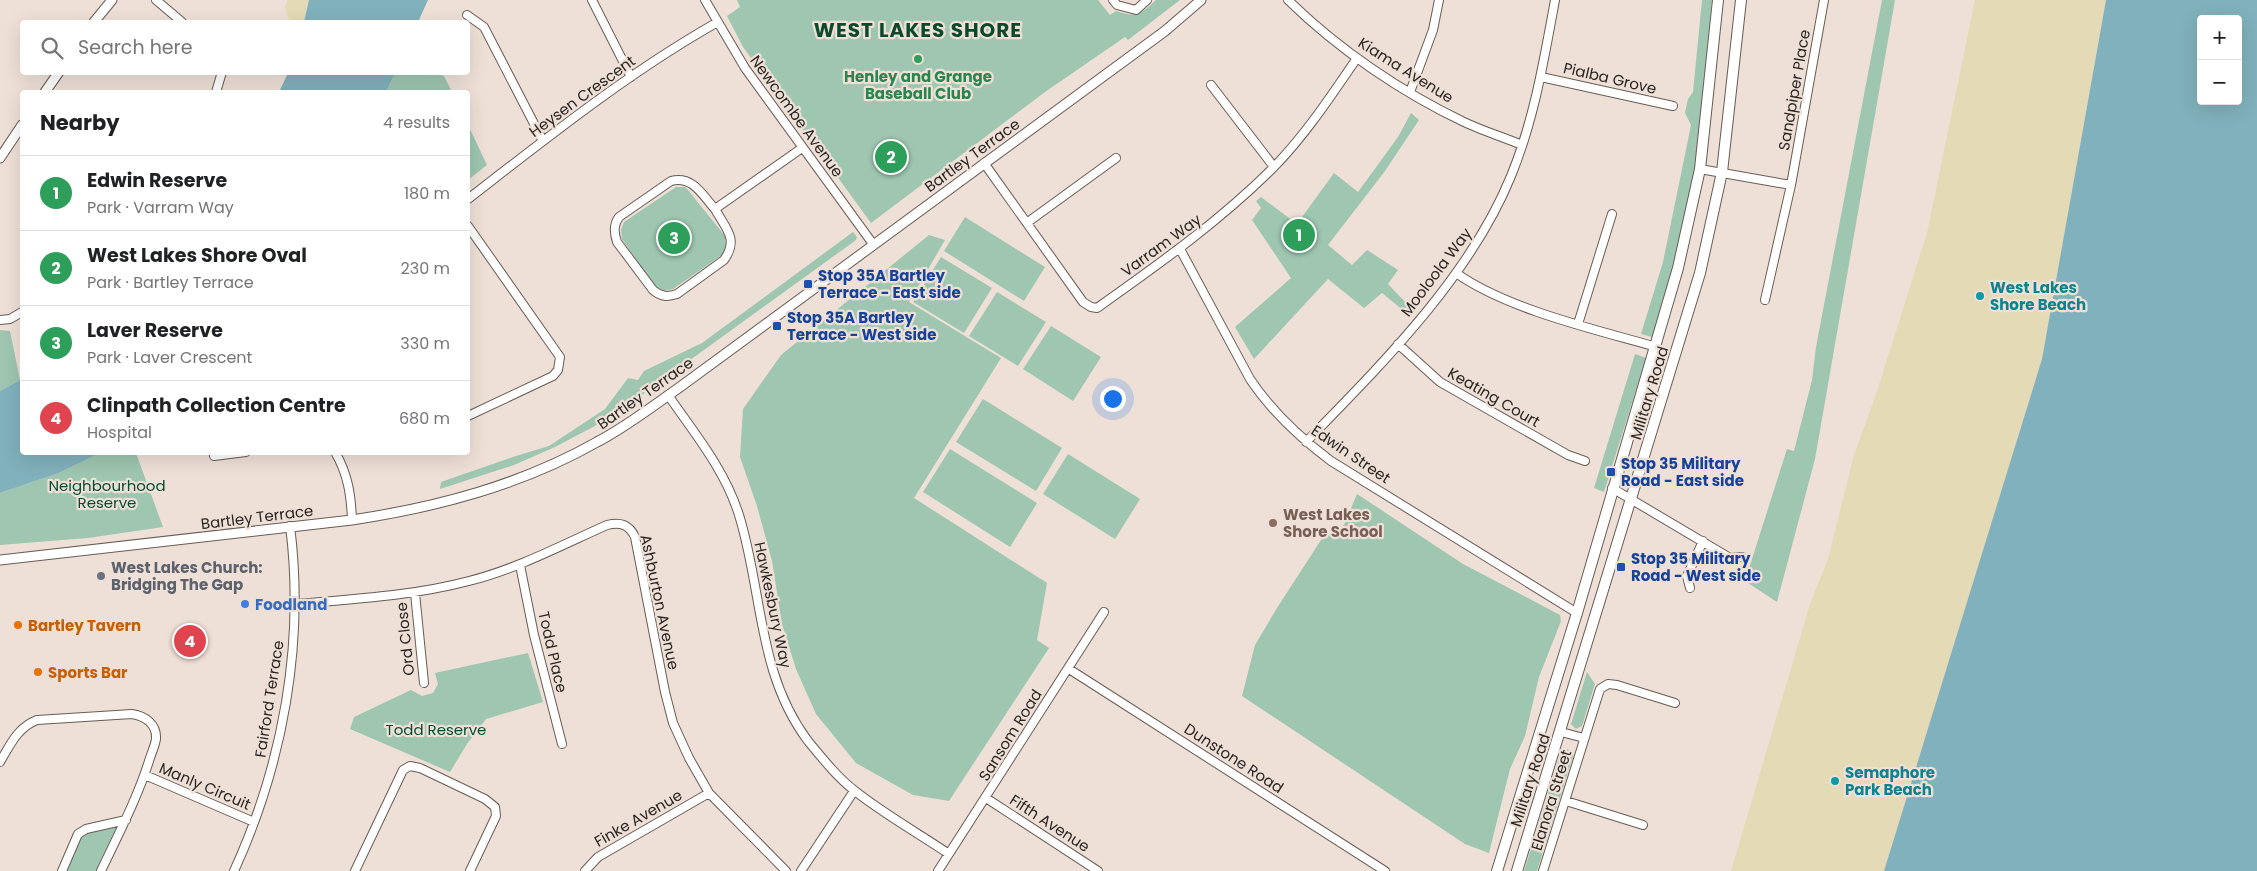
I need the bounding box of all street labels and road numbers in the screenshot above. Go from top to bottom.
street label: Sandpiper Place [1773,28,1815,152]
street label: Kiama Avenue [1354,32,1458,108]
street label: Heysen Crescent [525,50,639,142]
street label: Newcombe Avenue [746,51,848,181]
street label: Pialba Grove [1561,57,1659,99]
street label: Bartley Terrace [920,113,1024,197]
street label: Varram Way [1117,208,1206,281]
street label: Mooloola Way [1396,223,1477,321]
street label: Military Road [1625,344,1673,442]
street label: Bartley Terrace [593,352,697,434]
street label: Keating Court [1444,362,1544,432]
street label: Edwin Street [1307,420,1395,488]
street label: Bartley Terrace [200,500,314,534]
street label: Ashburton Avenue [635,532,685,672]
street label: Hawkesbury Way [749,540,797,671]
street label: Ord Close [391,601,419,677]
street label: Todd Place [533,609,573,695]
street label: Fairford Terrace [249,639,289,759]
street label: Sansom Road [973,685,1047,785]
street label: Dunstone Road [1180,718,1288,798]
street label: Military Road [1505,731,1555,829]
street label: Elanora Street [1526,747,1576,853]
street label: Manly Circuit [156,757,254,815]
street label: Finke Avenue [590,784,686,852]
street label: Fifth Avenue [1006,789,1094,857]

